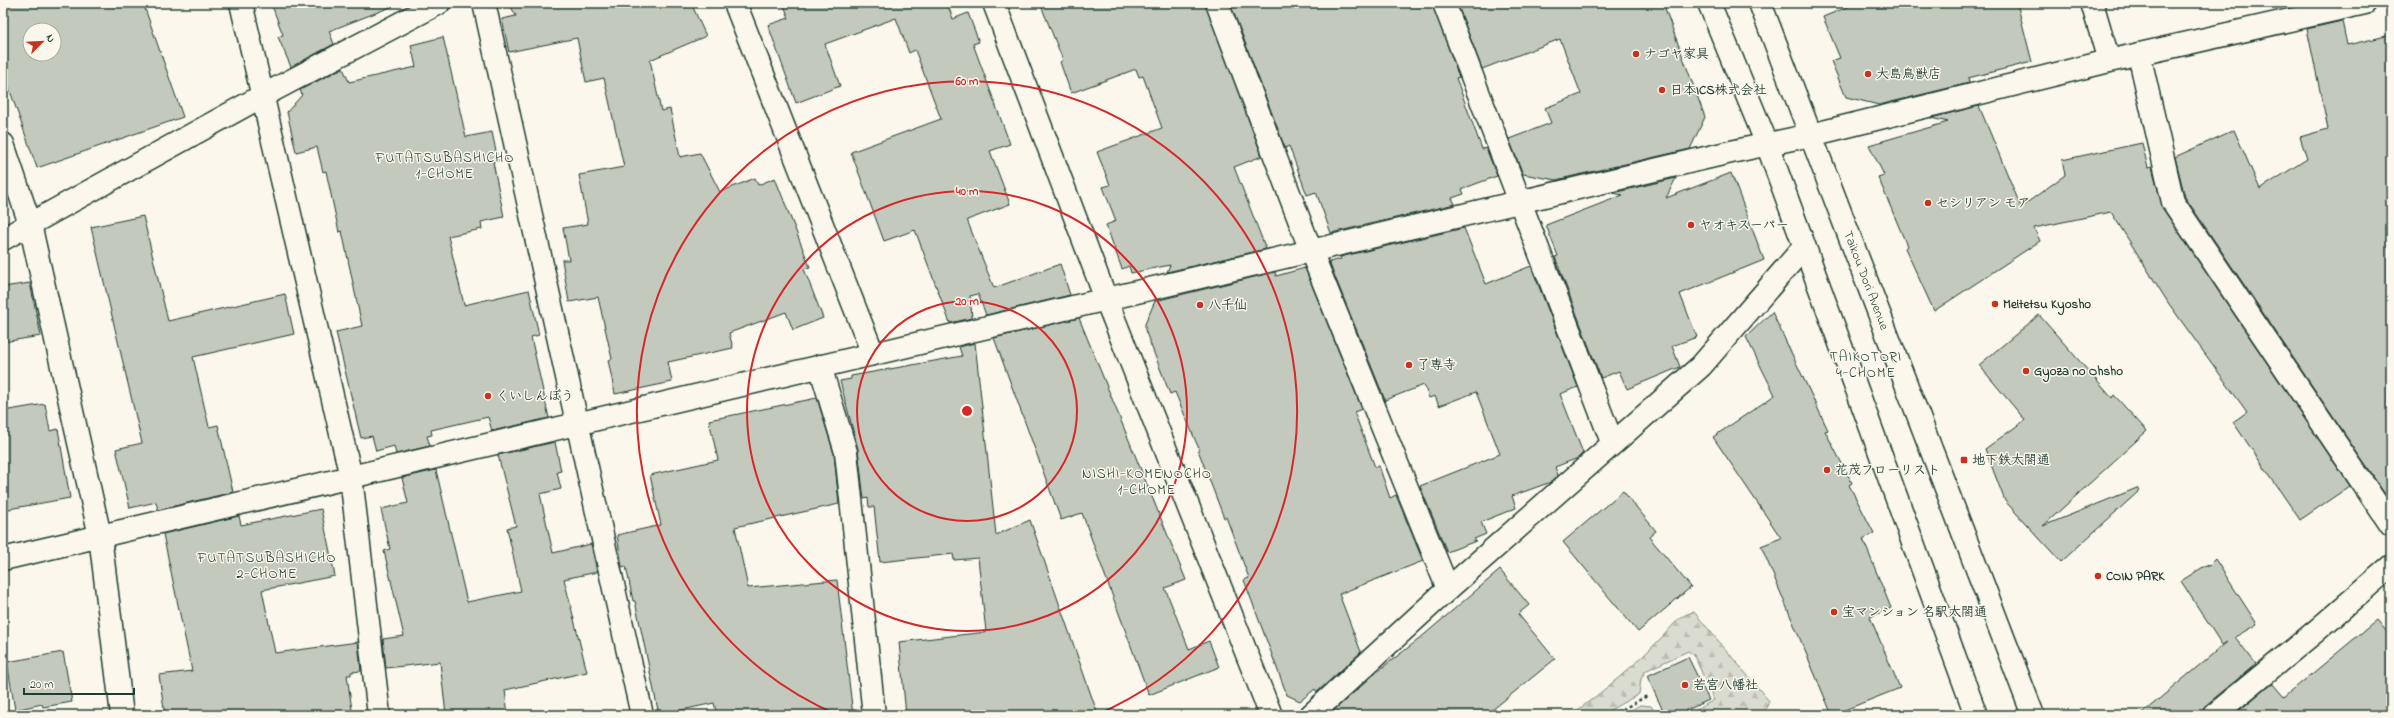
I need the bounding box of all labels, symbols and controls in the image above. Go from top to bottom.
north arrow [22,22,62,62]
text: N [41,32,59,45]
place label: ナゴヤ家具 [1644,45,1709,64]
marker: ナゴヤ家具 [1631,49,1641,59]
place label: 大島鳥獣店 [1876,65,1941,84]
marker: 大島鳥獣店 [1863,69,1873,79]
text: 60 m [955,73,979,91]
place label: 日本ICS株式会社 [1670,81,1767,100]
marker: 日本ICS株式会社 [1657,85,1667,95]
district label: FUTATSUBASHICHO 1-CHOME [375,148,514,185]
text: 40 m [955,183,979,201]
place label: セシリアン モア [1936,194,2030,213]
marker: セシリアン モア [1923,198,1933,208]
place label: ヤオキスーパー [1699,216,1789,235]
marker: ヤオキスーパー [1686,220,1696,230]
street label: Taikou Dori Avenue [1839,228,1894,333]
text: 20 m [954,293,979,311]
place label: Meitetsu Kyosho [2003,295,2091,316]
place label: 八千仙 [1208,296,1247,315]
marker: Meitetsu Kyosho [1990,299,2000,309]
marker: 八千仙 [1195,300,1205,310]
district label: TAIKOTORI 4-CHOME [1830,347,1902,384]
place label: 了専寺 [1417,356,1456,375]
marker: 了専寺 [1404,360,1414,370]
place label: Gyoza no Ohsho [2034,362,2123,383]
marker: Gyoza no Ohsho [2021,366,2031,376]
place label: くいしんぼう [496,387,574,406]
marker: くいしんぼう [483,391,493,401]
centre of rings [960,404,974,418]
place label: 地下鉄太閤通 [1972,451,2050,470]
marker: 地下鉄太閤通 [1959,455,1969,465]
place label: 花茂フローリスト [1835,461,1940,480]
district label: NISHI-KOMENOCHO 1-CHOME [1082,464,1212,501]
marker: 花茂フローリスト [1822,465,1832,475]
district label: FUTATSUBASHICHO 2-CHOME [197,548,336,585]
place label: COIN PARK [2106,567,2165,586]
marker: COIN PARK [2093,571,2103,581]
place label: 宝マンション 名駅太閤通 [1842,603,1987,622]
marker: 宝マンション 名駅太閤通 [1829,607,1839,617]
scale bar [24,670,134,696]
text: 20 m [30,676,53,694]
place label: 若宮八幡社 [1693,676,1758,695]
marker: 若宮八幡社 [1680,680,1690,690]

